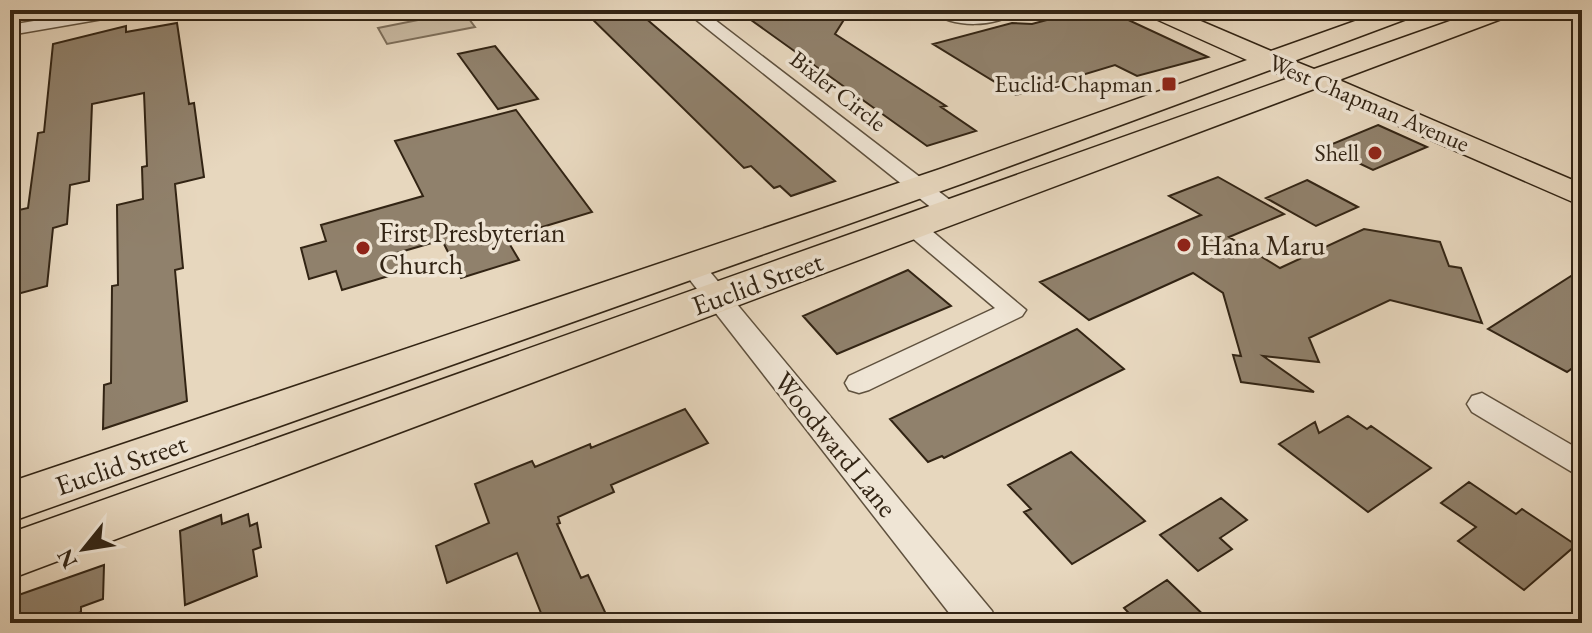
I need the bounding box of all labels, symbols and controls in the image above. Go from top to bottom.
street label: Bixler Circle [784,43,893,138]
street label: West Chapman Avenue [1264,46,1474,159]
place label: Euclid-Chapman [994,68,1153,99]
marker: Euclid-Chapman [1160,75,1178,93]
place label: Shell [1315,137,1359,168]
marker: Shell [1366,144,1384,162]
place label: First Presbyterian Church [379,214,566,282]
place label: Hana Maru [1200,227,1326,263]
marker: Hana Maru [1175,236,1193,254]
marker: First Presbyterian Church [354,239,372,257]
street label: Euclid Street [687,243,828,323]
street label: Woodward Lane [766,364,906,524]
street label: Euclid Street [50,425,192,503]
north arrow [44,509,124,589]
text: N [50,544,84,574]

